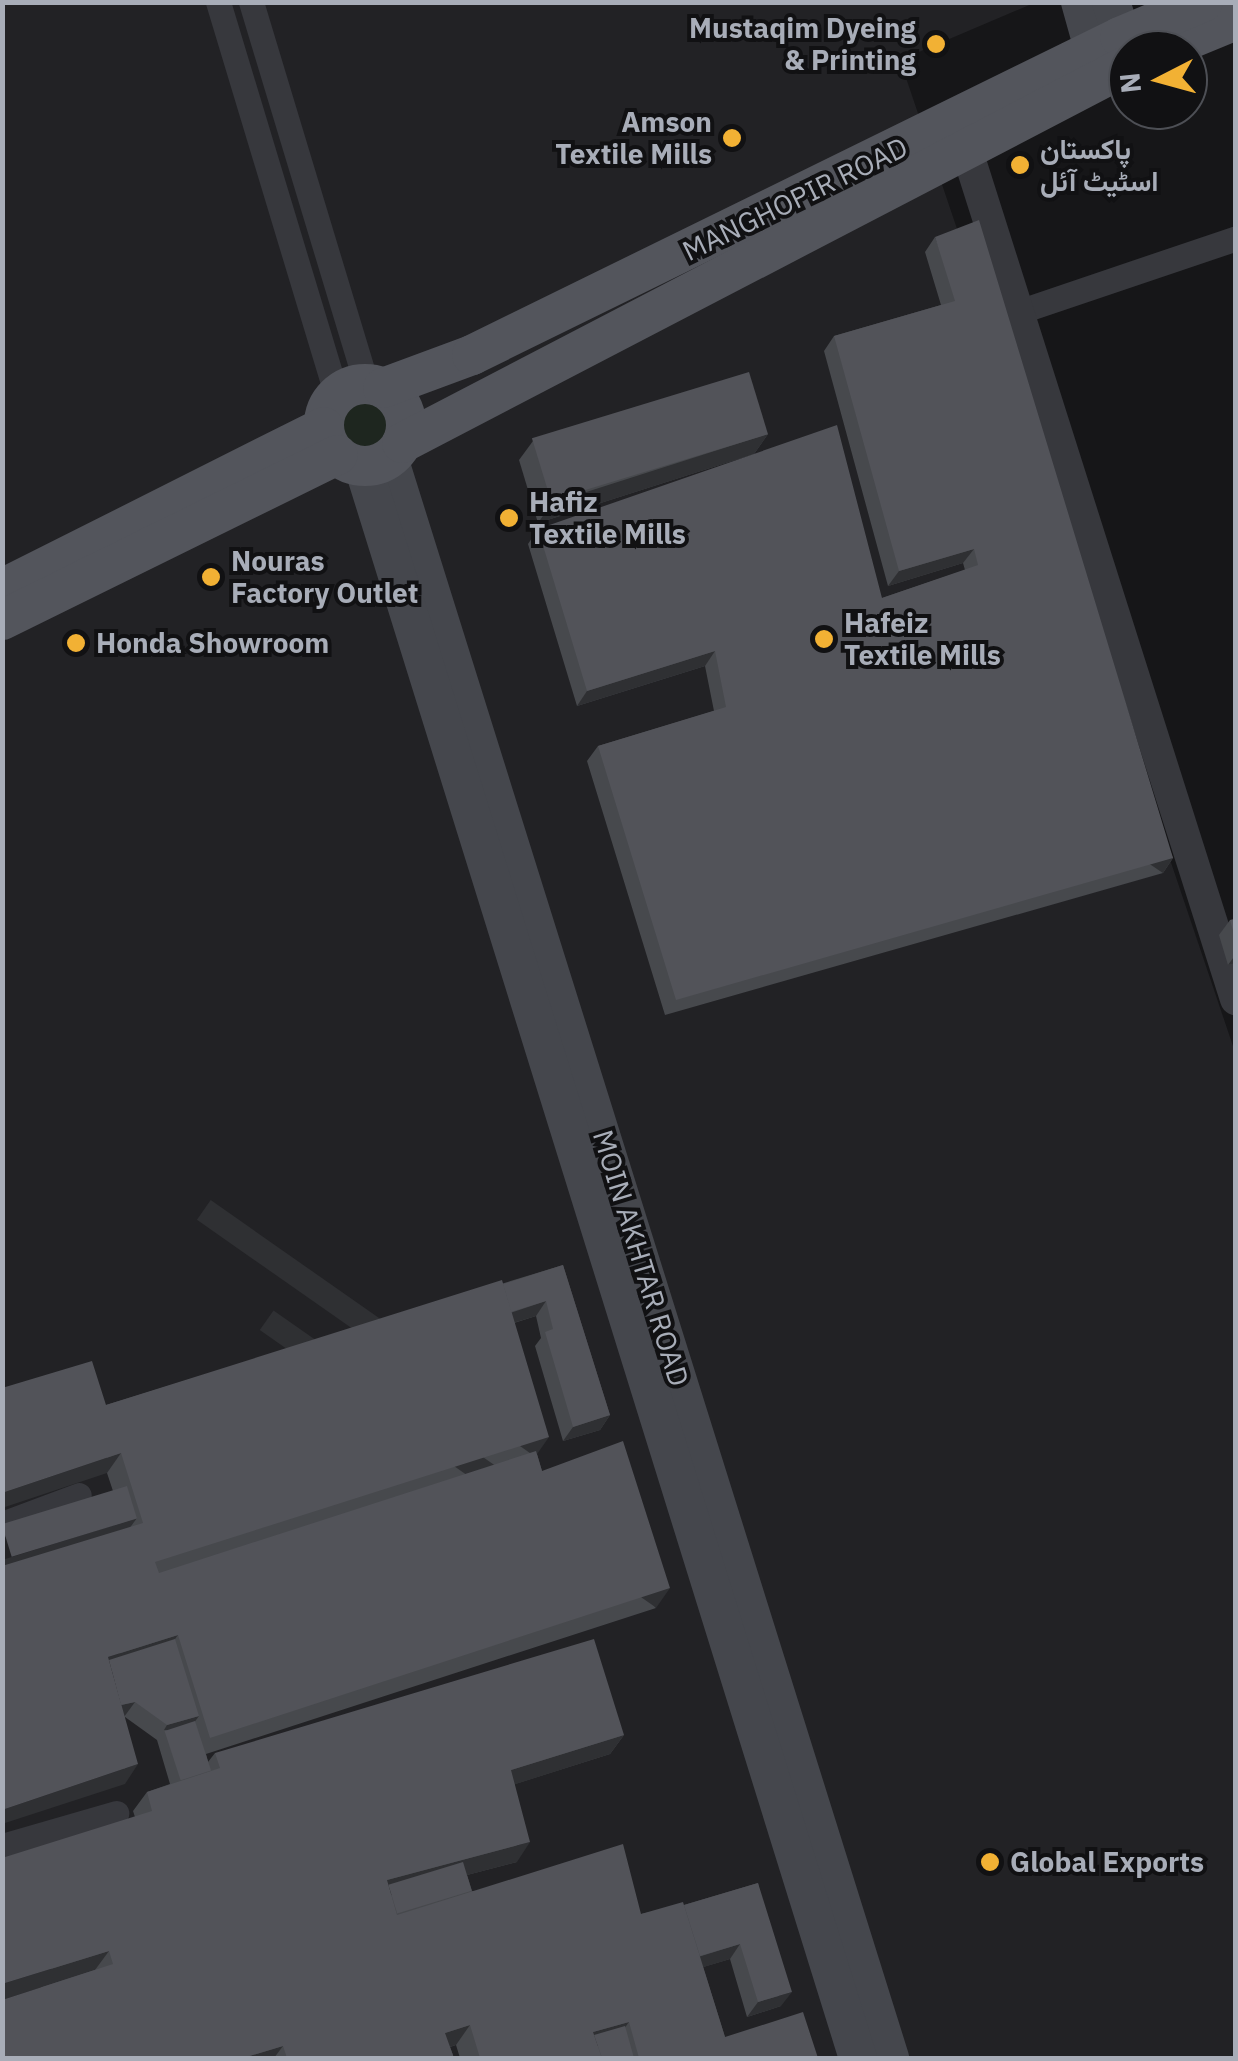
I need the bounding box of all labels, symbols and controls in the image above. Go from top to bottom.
place label: Mustaqim Dyeing & Printing [689,11,916,77]
north arrow [1108,30,1208,130]
marker: Mustaqim Dyeing & Printing [925,33,947,55]
text: N [1110,71,1149,95]
place label: Amson Textile Mills [555,105,712,171]
marker: Amson Textile Mills [721,127,743,149]
street label: MANGHOPIR ROAD [677,130,913,268]
place label: پاکستان اسٹیٹ آئل [1040,132,1159,198]
marker: پاکستان اسٹیٹ آئل [1009,154,1031,176]
place label: Hafiz Textile Mills [529,485,686,551]
marker: Hafiz Textile Mills [498,507,520,529]
place label: Nouras Factory Outlet [231,544,418,610]
marker: Nouras Factory Outlet [200,566,222,588]
place label: Hafeiz Textile Mills [844,606,1001,672]
place label: Honda Showroom [96,626,329,660]
marker: Hafeiz Textile Mills [813,628,835,650]
marker: Honda Showroom [65,632,87,654]
street label: MOIN AKHTAR ROAD [586,1126,696,1390]
place label: Global Exports [1010,1845,1204,1879]
marker: Global Exports [979,1851,1001,1873]

